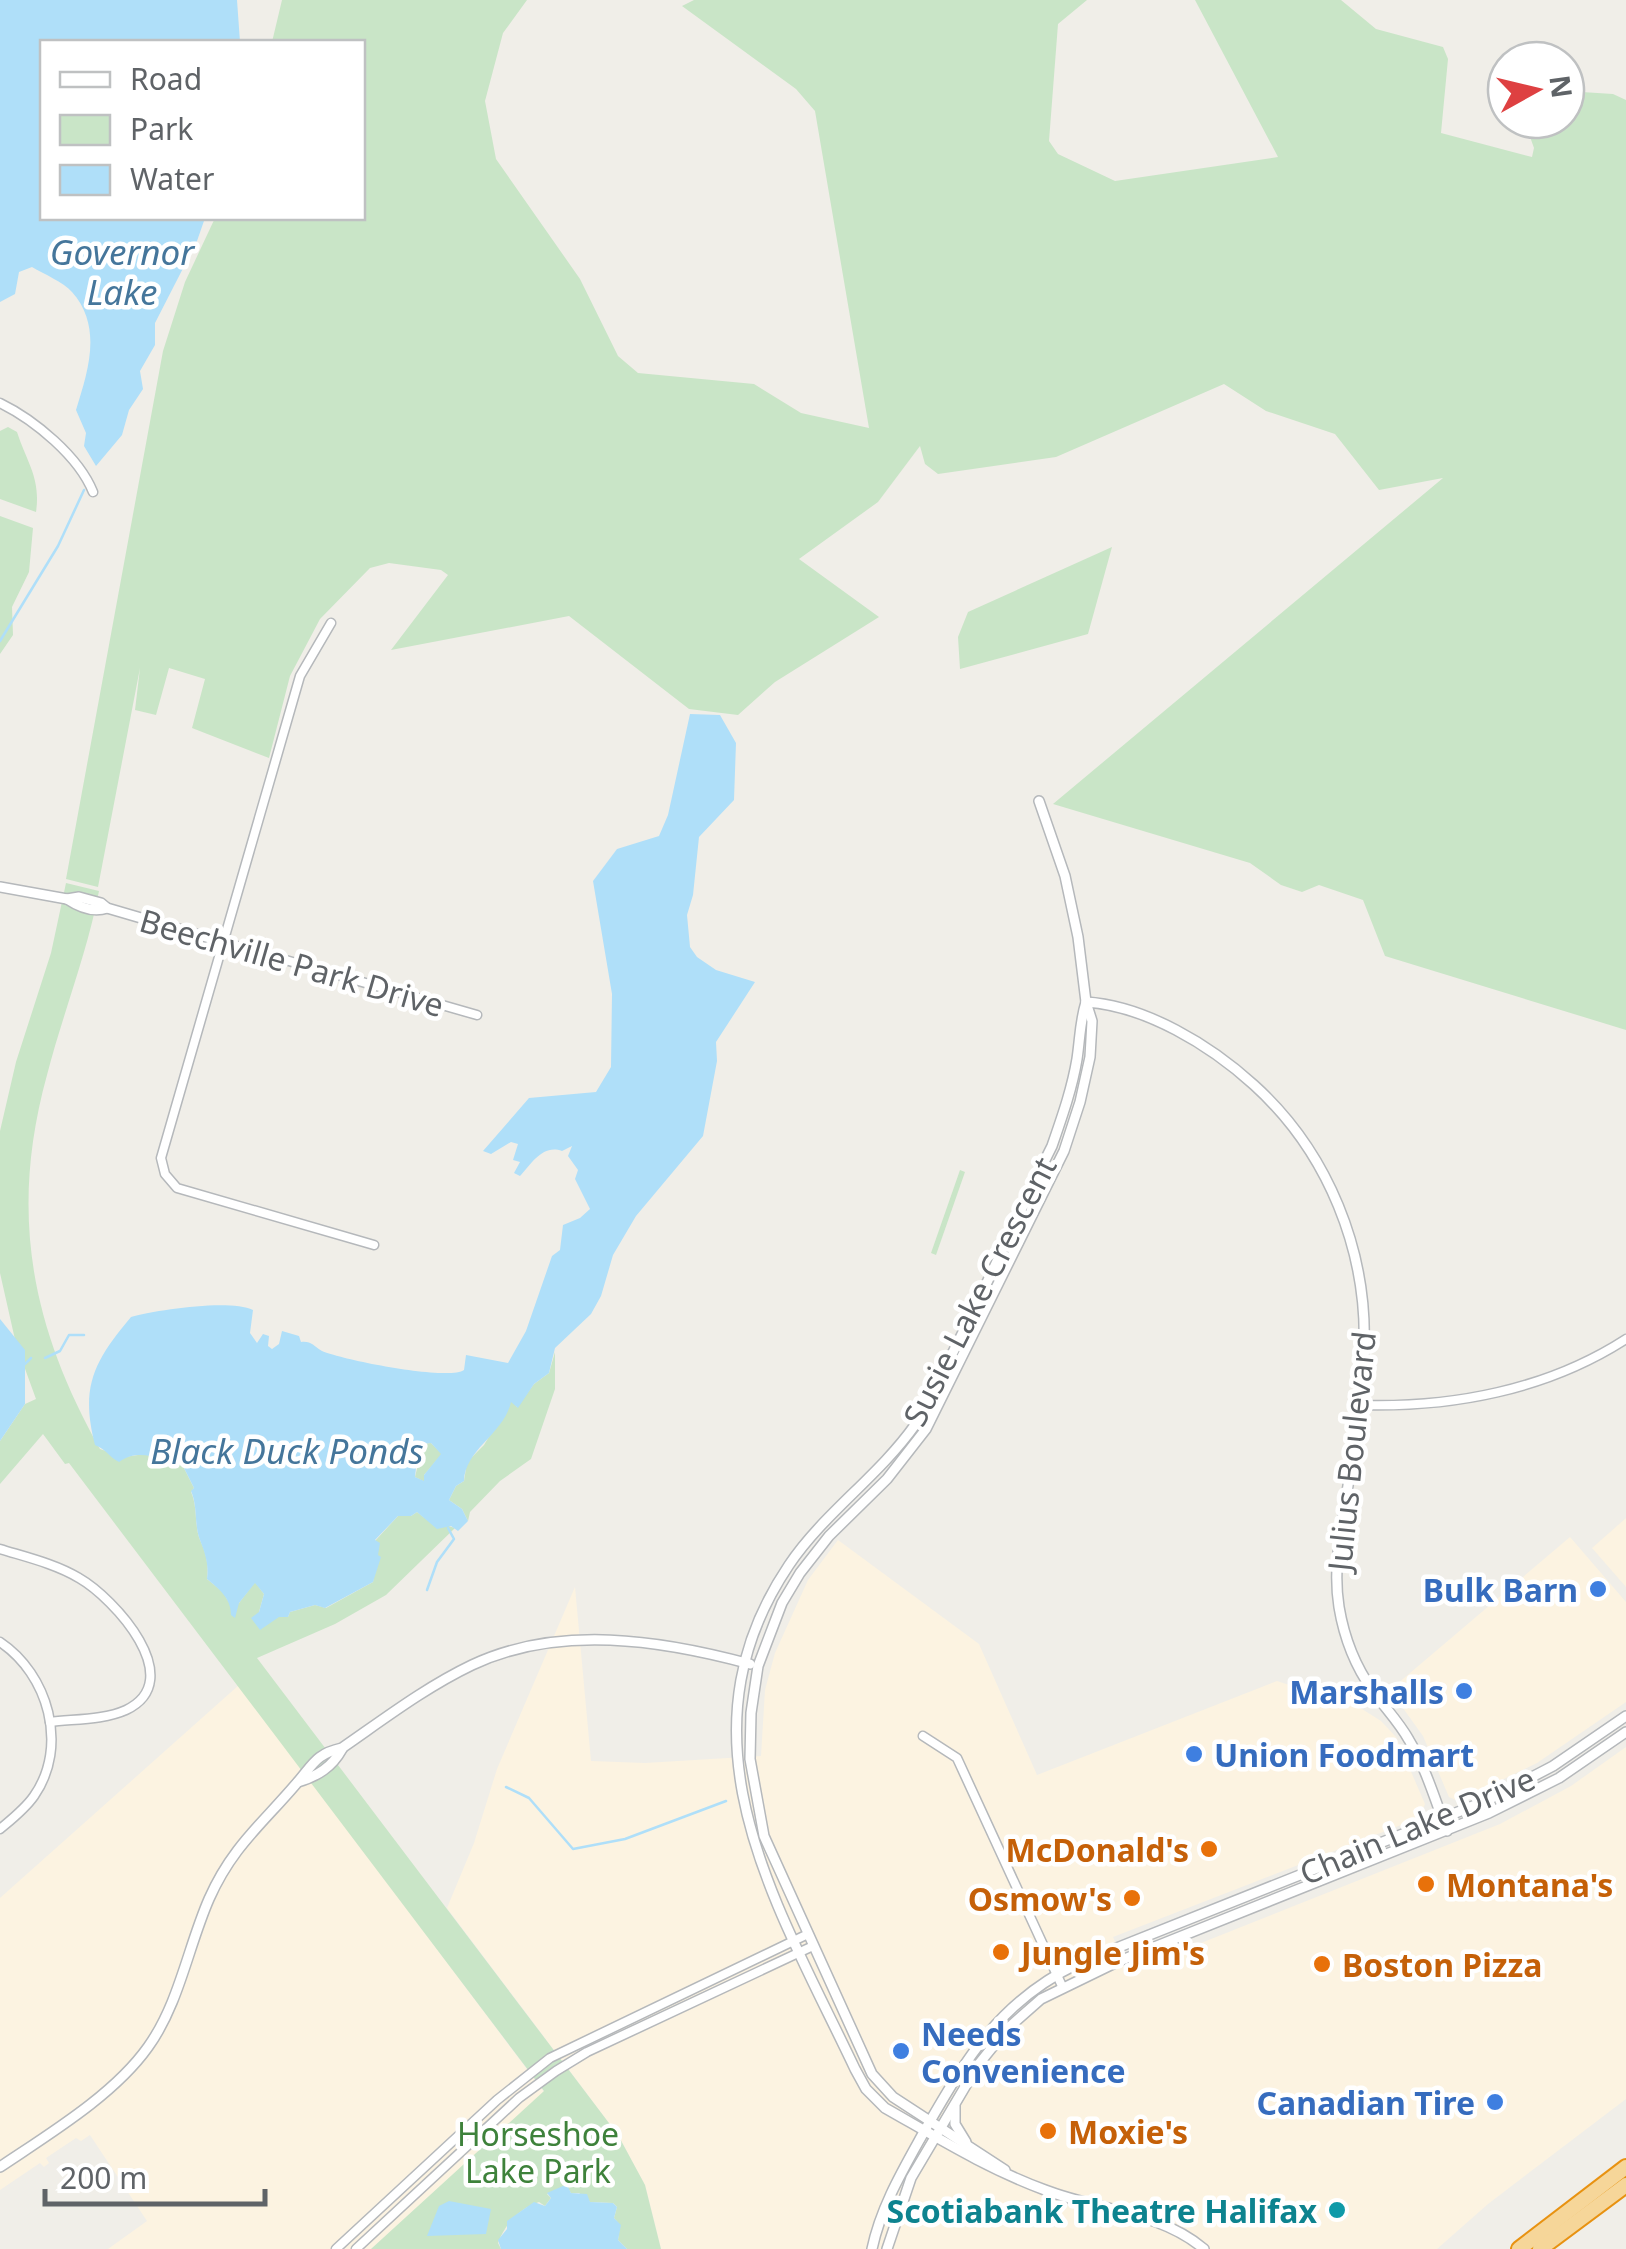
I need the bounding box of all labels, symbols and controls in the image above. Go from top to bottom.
legend [40,40,365,220]
north arrow [1486,40,1586,140]
text: Road [130,58,202,99]
text: N [1541,72,1582,100]
text: Park [130,108,193,149]
text: Water [130,158,214,199]
water label: Governor Lake [50,228,196,315]
street label: Beechville Park Drive [135,898,449,1026]
street label: Susie Lake Crescent [893,1149,1065,1433]
street label: Julius Boulevard [1317,1329,1385,1576]
water label: Black Duck Ponds [150,1427,424,1474]
place label: Bulk Barn [1423,1568,1578,1611]
marker: Bulk Barn [1587,1578,1609,1600]
place label: Marshalls [1289,1670,1444,1713]
marker: Marshalls [1453,1680,1475,1702]
place label: Union Foodmart [1214,1733,1474,1776]
marker: Union Foodmart [1183,1743,1205,1765]
street label: Chain Lake Drive [1293,1756,1541,1894]
place label: McDonald's [1006,1828,1189,1871]
marker: McDonald's [1198,1838,1220,1860]
place label: Montana's [1446,1863,1613,1906]
marker: Montana's [1415,1873,1437,1895]
place label: Osmow's [968,1877,1112,1920]
marker: Osmow's [1121,1887,1143,1909]
place label: Jungle Jim's [1018,1931,1205,1974]
marker: Jungle Jim's [990,1941,1012,1963]
place label: Boston Pizza [1342,1943,1543,1986]
marker: Boston Pizza [1311,1953,1333,1975]
place label: Needs Convenience [921,2012,1126,2092]
marker: Needs Convenience [890,2040,912,2062]
place label: Canadian Tire [1256,2081,1475,2124]
marker: Canadian Tire [1484,2091,1506,2113]
place label: Moxie's [1068,2110,1188,2153]
park label: Horseshoe Lake Park [457,2112,619,2192]
marker: Moxie's [1037,2120,1059,2142]
scale bar [45,2144,265,2206]
text: 200 m [60,2157,147,2198]
place label: Scotiabank Theatre Halifax [887,2189,1317,2232]
marker: Scotiabank Theatre Halifax [1326,2199,1348,2221]

